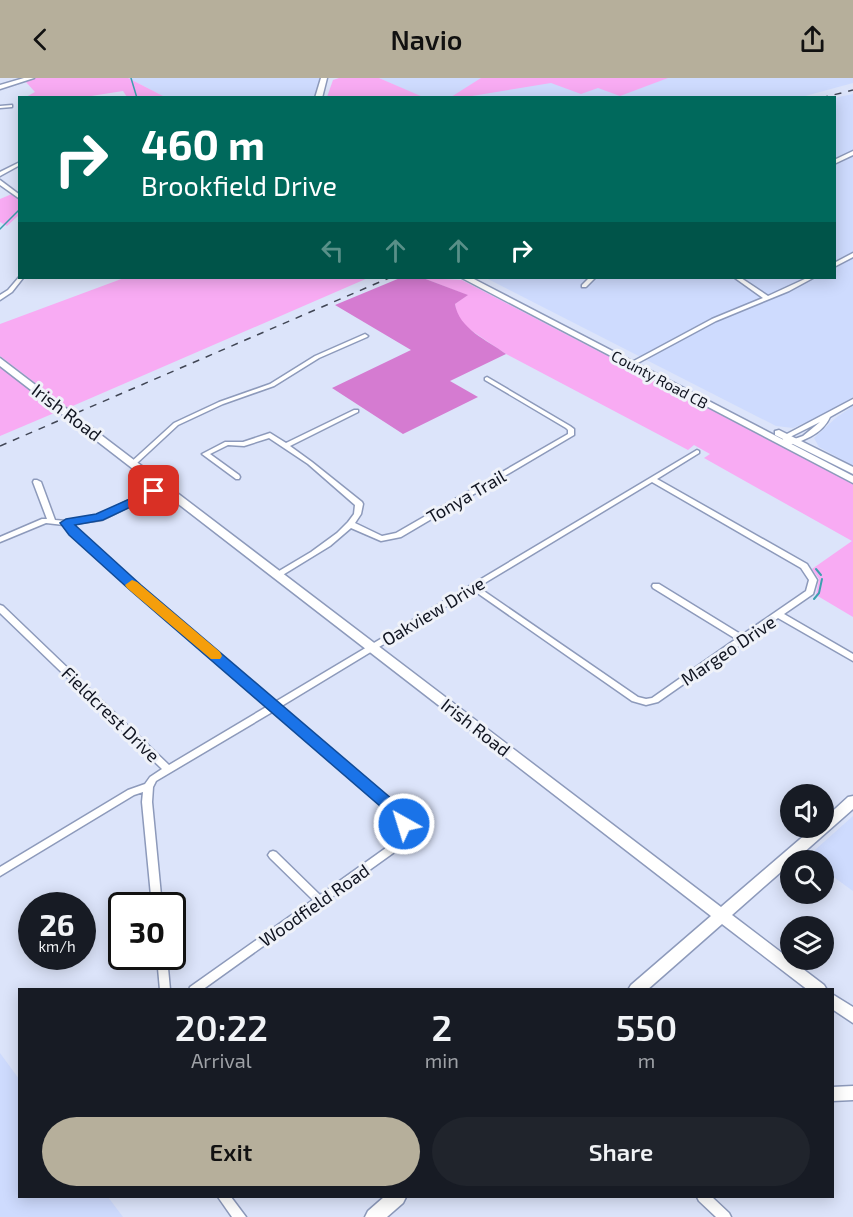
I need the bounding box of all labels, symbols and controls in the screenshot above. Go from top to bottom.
icon: back [24,23,57,56]
text: Navio [390,23,463,55]
icon: share [796,23,829,56]
text: 460 m [141,118,265,168]
icon: right [42,120,120,198]
text: Brookfield Drive [141,169,337,201]
icon: left [316,234,349,267]
icon: ahead [379,234,412,267]
icon: ahead [442,234,475,267]
icon: right [505,234,538,267]
street label: County Road CB [609,346,711,412]
street label: Irish Road [28,379,106,445]
street label: Tonya Trail [423,464,510,527]
pin [128,465,179,516]
icon: arrive [137,474,170,507]
street label: Oakview Drive [378,572,488,650]
street label: Margeo Drive [676,610,780,690]
street label: Fieldcrest Drive [57,662,165,766]
street label: Irish Road [437,693,515,761]
map controls [780,784,834,970]
button: sound [780,784,834,838]
position arrow [372,792,436,856]
button: search [780,850,834,904]
street label: Woodfield Road [255,859,373,951]
speed limit sign: 30 [108,892,186,970]
text: 26 [39,906,75,942]
button: layers [780,916,834,970]
text: km/h [38,937,76,955]
text: 20:22 [175,1005,268,1048]
text: 2 [431,1005,452,1048]
text: 550 [616,1005,677,1048]
text: Arrival [191,1048,252,1072]
text: min [425,1048,459,1072]
text: m [638,1048,655,1072]
button: Exit [42,1117,420,1186]
button: Share [432,1117,810,1186]

